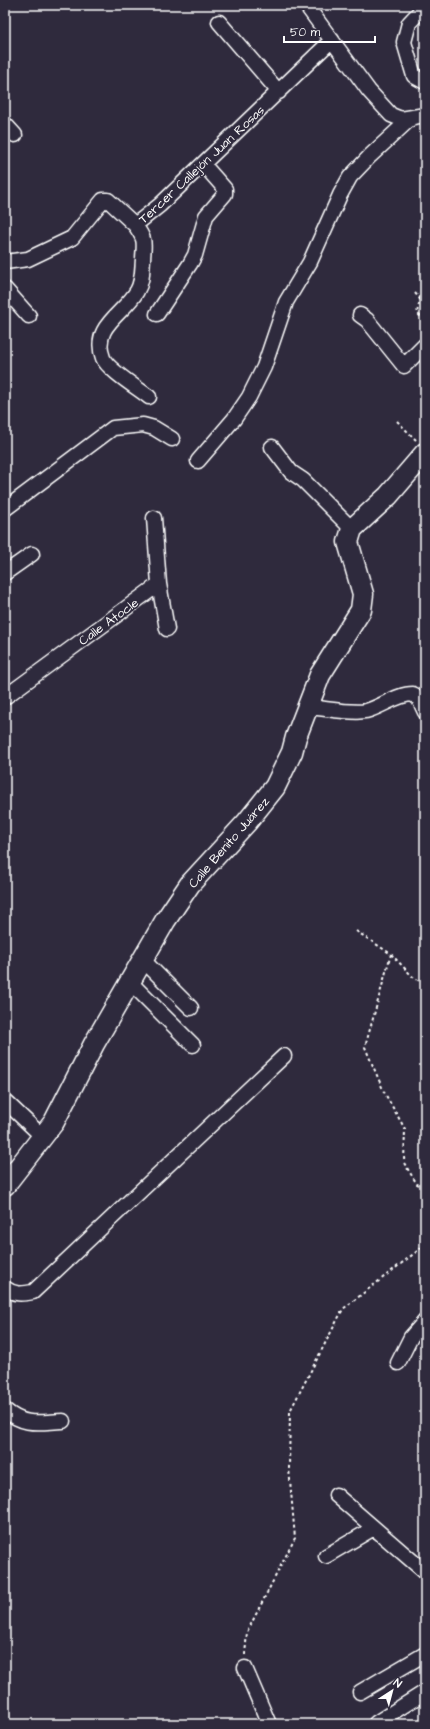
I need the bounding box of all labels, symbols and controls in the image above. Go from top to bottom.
scale bar [284,18,375,44]
text: 50 m [290,24,321,41]
street label: Tercer Callejón Juan Rosas [135,101,269,228]
street label: Calle Atocle [75,594,142,650]
street label: Calle Benito Juárez [184,793,274,892]
north arrow [372,1671,412,1711]
text: N [390,1675,405,1691]

